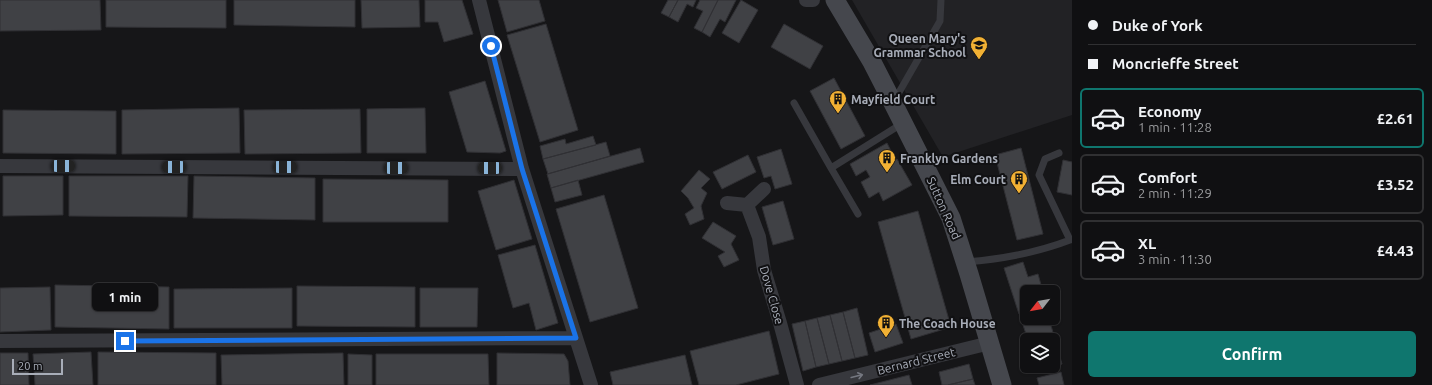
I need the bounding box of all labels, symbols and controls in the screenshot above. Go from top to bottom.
text: Duke of York [1112,17,1203,34]
place label: Queen Mary's Grammar School [874,32,966,59]
school or university icon: Queen Mary's Grammar School [969,35,989,60]
route start [482,37,500,55]
text: Moncrieffe Street [1112,55,1239,72]
building icon: Mayfield Court [828,89,848,114]
place label: Mayfield Court [851,93,935,106]
icon: car [1090,100,1126,136]
text: Economy [1138,103,1202,120]
text: £2.61 [1376,110,1414,127]
text: 1 min · 11:28 [1138,120,1212,134]
building icon: Franklyn Gardens [877,148,897,173]
place label: Franklyn Gardens [900,152,998,165]
car [51,160,75,172]
car [162,161,186,173]
car [273,161,297,173]
car [384,162,408,174]
car [478,162,502,174]
icon: car [1090,166,1126,202]
building icon: Elm Court [1009,169,1029,194]
text: Comfort [1138,169,1197,186]
place label: Elm Court [950,173,1006,186]
street label: Sutton Road [924,175,964,241]
text: £3.52 [1376,176,1414,193]
text: 2 min · 11:29 [1138,186,1212,200]
icon: car [1090,232,1126,268]
text: XL [1138,235,1156,252]
text: £4.43 [1376,242,1414,259]
text: 3 min · 11:30 [1138,252,1212,266]
street label: Dove Close [757,264,787,326]
callout: 1 min [92,283,158,311]
north arrow [1020,285,1060,325]
map controls [1020,285,1060,373]
text: 1 min [109,290,141,304]
building icon: The Coach House [876,313,896,338]
place label: The Coach House [899,317,996,330]
button: Confirm [1088,331,1416,377]
route end [116,332,134,350]
button: layers [1020,333,1060,373]
street label: Bernard Street [876,345,956,377]
scale bar [12,357,63,376]
text: 20 m [18,360,42,372]
one-way arrow [850,371,863,379]

